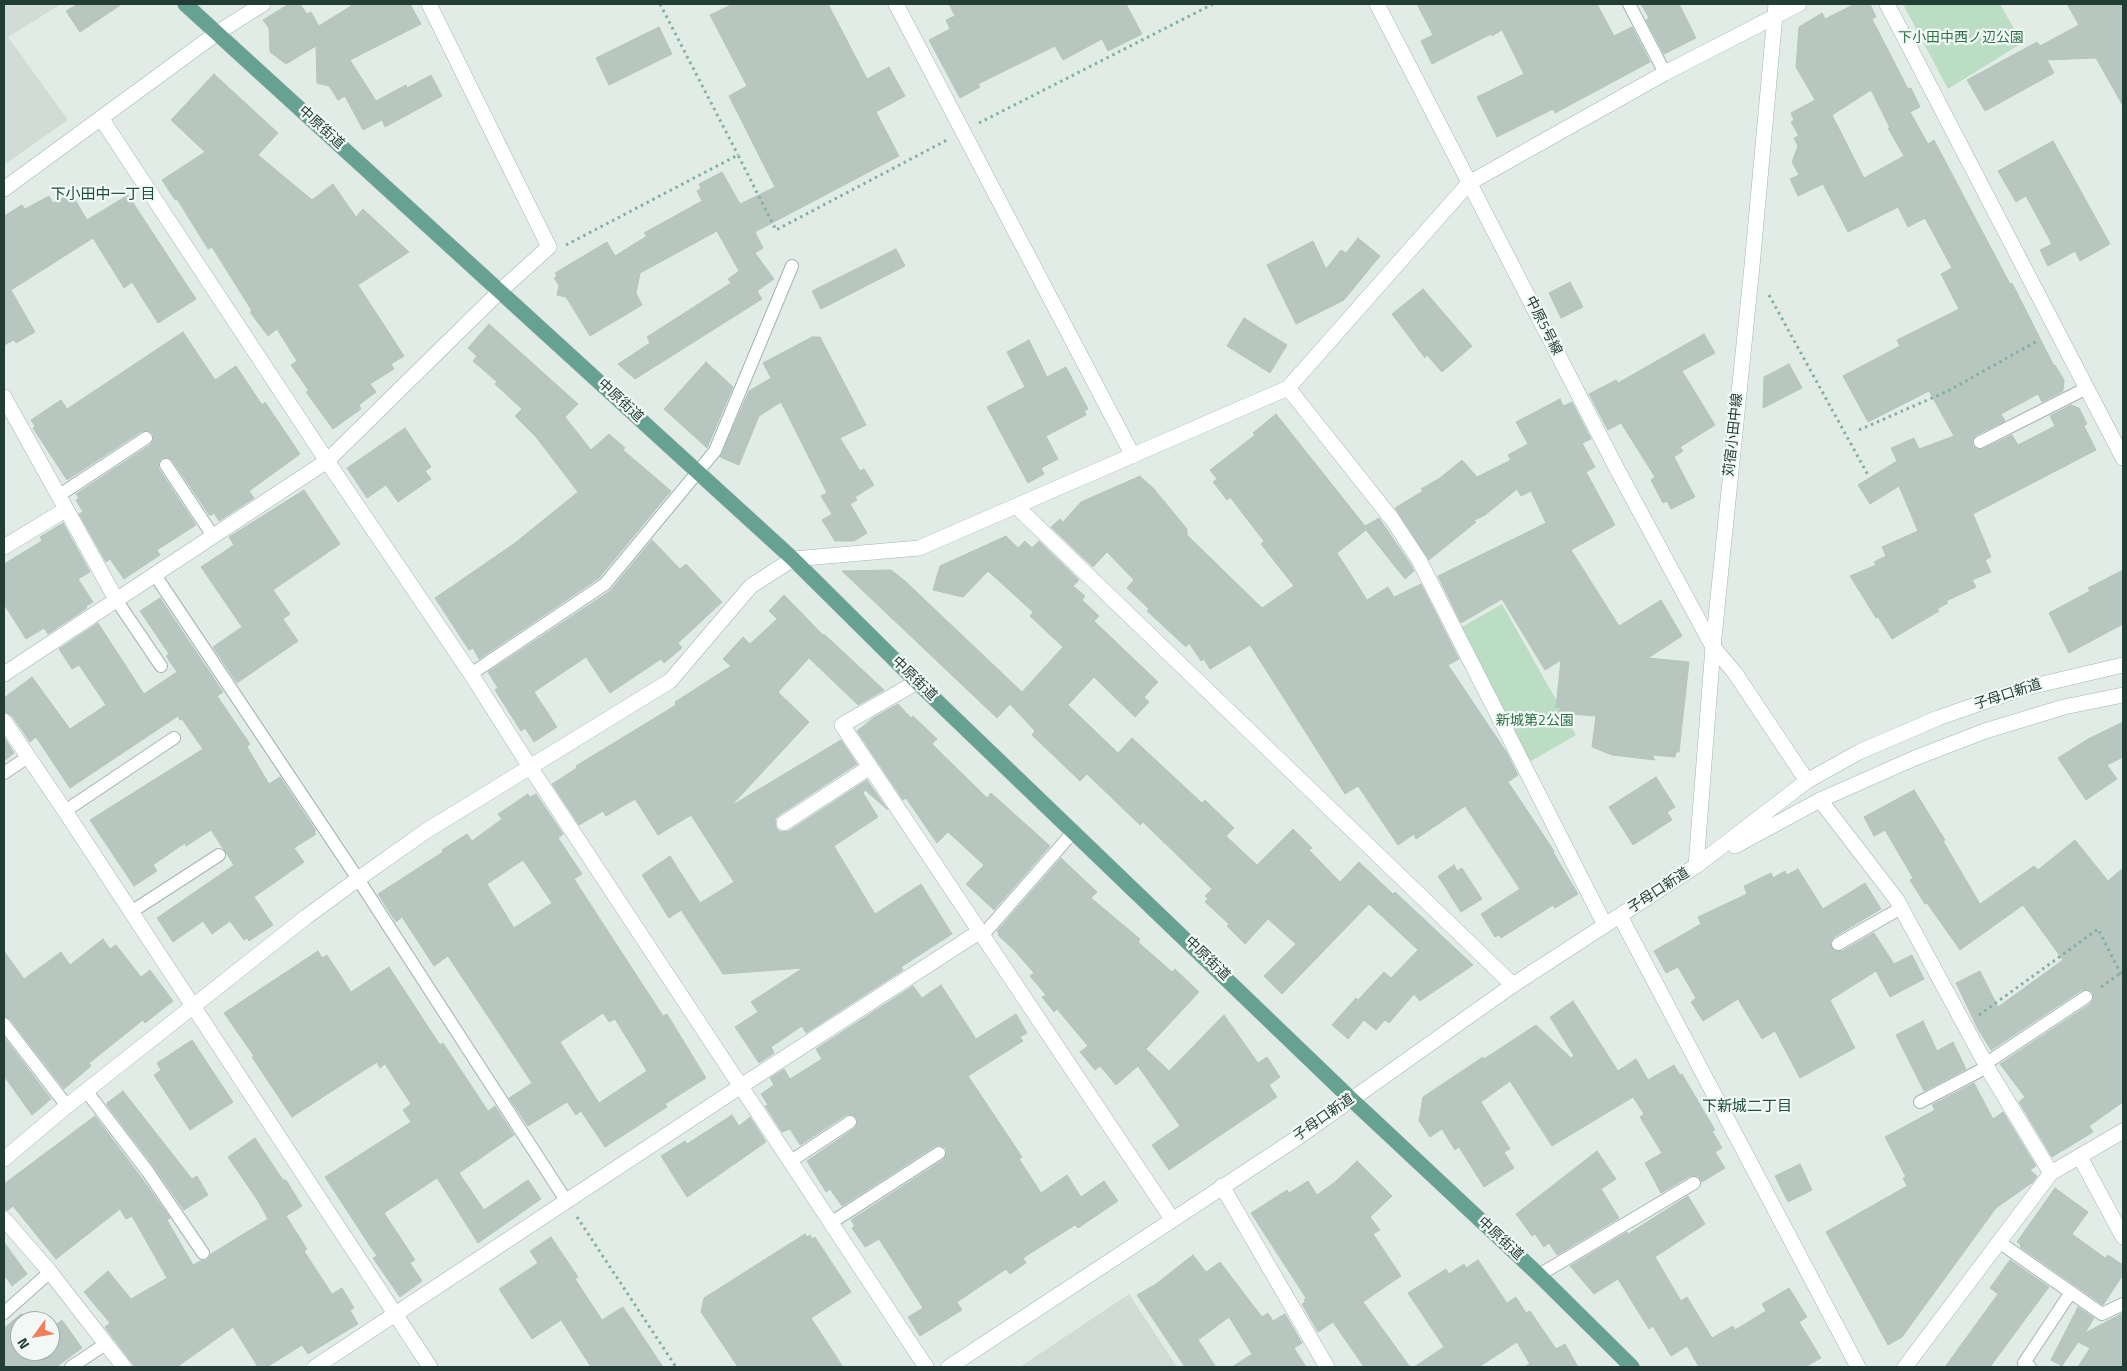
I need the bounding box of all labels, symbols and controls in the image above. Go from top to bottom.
park label: 下小田中西ノ辺公園 [1898,31,2024,47]
street label: 中原街道 [295,103,347,153]
district label: 下小田中一丁目 [51,186,155,204]
street label: 中原5号線 [1521,294,1565,358]
street label: 中原街道 [594,376,646,426]
street label: 苅宿小田中線 [1721,392,1747,478]
street label: 中原街道 [888,654,940,704]
street label: 子母口新道 [1972,676,2044,714]
park label: 新城第2公園 [1496,714,1574,730]
street label: 子母口新道 [1625,865,1693,917]
street label: 中原街道 [1181,934,1233,984]
street label: 子母口新道 [1291,1091,1357,1145]
district label: 下新城二丁目 [1702,1098,1792,1116]
street label: 中原街道 [1474,1214,1526,1264]
north arrow [10,1311,60,1361]
text: N [11,1334,34,1353]

